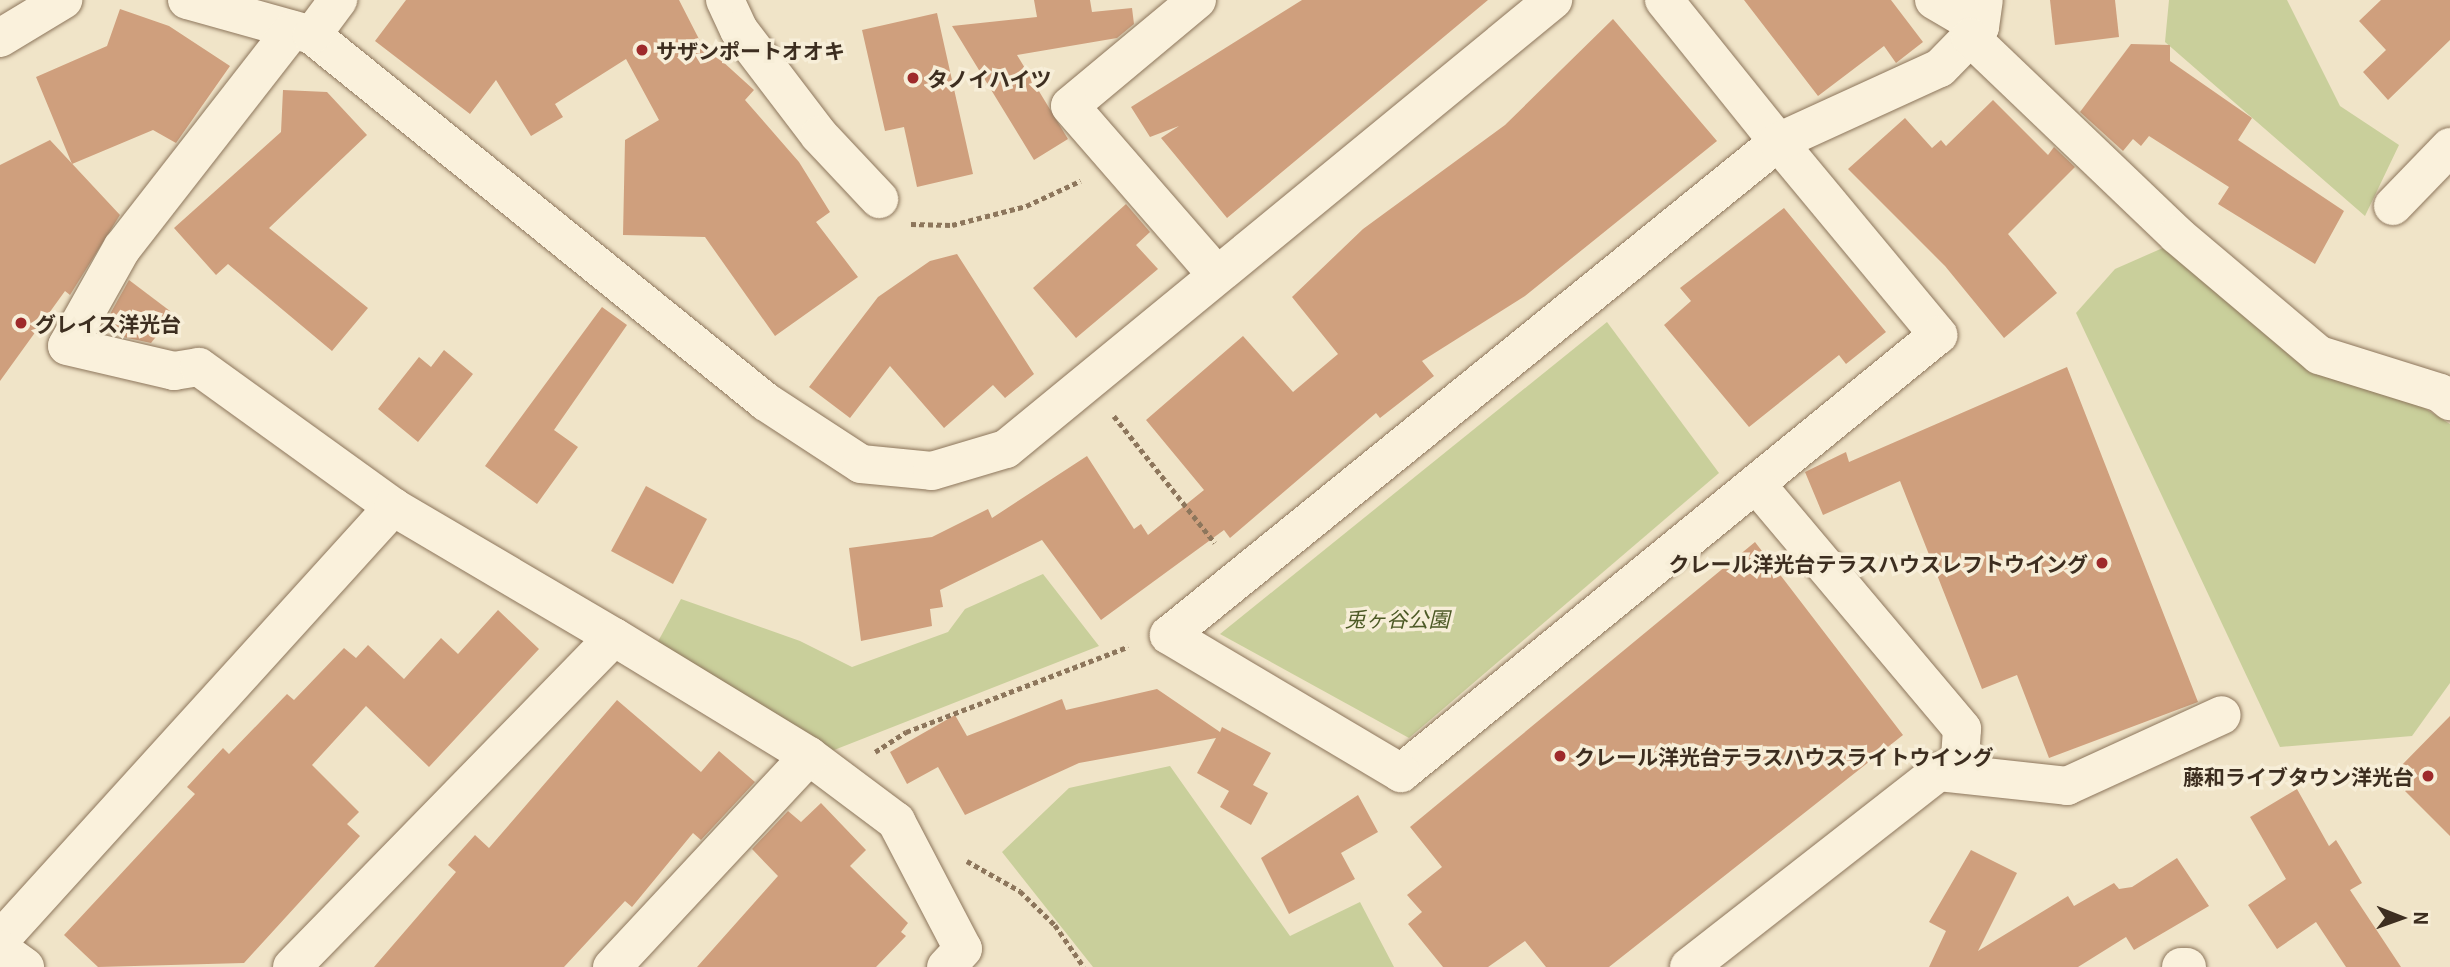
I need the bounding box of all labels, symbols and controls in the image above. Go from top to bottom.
place label: サザンポートオオキ [656,37,845,63]
marker: サザンポートオオキ [634,42,650,58]
place label: タノイハイツ [927,65,1053,91]
marker: タノイハイツ [905,70,921,86]
place label: グレイス洋光台 [35,310,182,336]
marker: グレイス洋光台 [13,315,29,331]
place label: クレール洋光台テラスハウスレフトウイング [1668,550,2088,576]
marker: クレール洋光台テラスハウスレフトウイング [2094,555,2110,571]
park label: 兎ヶ谷公園 [1345,605,1449,631]
place label: クレール洋光台テラスハウスライトウイング [1574,743,1994,769]
marker: クレール洋光台テラスハウスライトウイング [1552,748,1568,764]
place label: 藤和ライブタウン洋光台 [2183,763,2414,789]
marker: 藤和ライブタウン洋光台 [2420,768,2436,784]
north arrow [2366,883,2436,953]
text: N [2409,911,2436,926]

